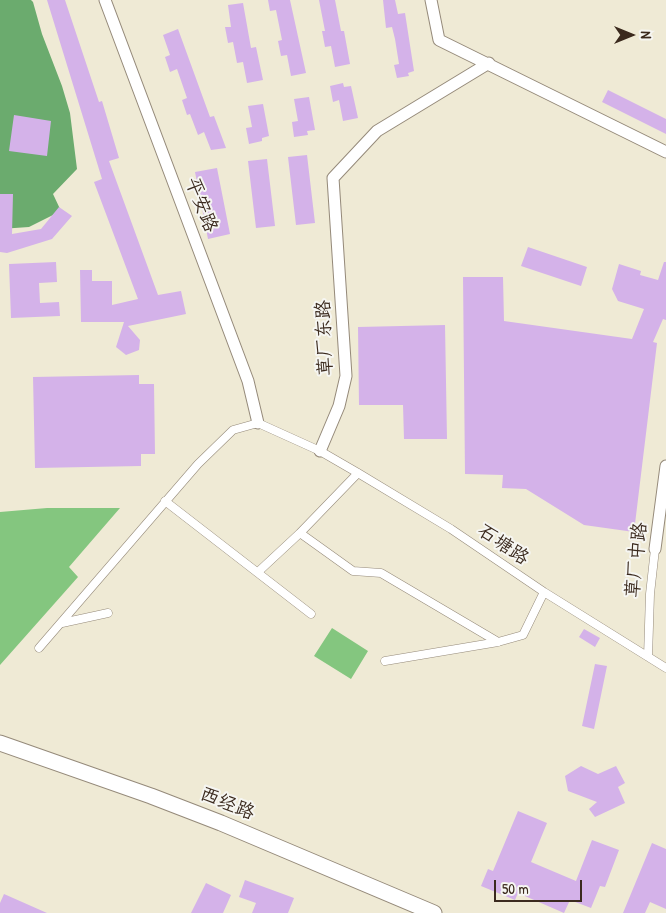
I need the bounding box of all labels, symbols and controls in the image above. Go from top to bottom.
north arrow [606,10,656,60]
text: N [637,31,656,39]
street label: 平安路 [180,174,222,236]
street label: 草厂东路 [312,300,338,376]
street label: 石塘路 [473,520,533,570]
street label: 草厂中路 [622,521,652,599]
street label: 西经路 [196,783,258,825]
scale bar [496,870,584,902]
text: 50 m [502,878,529,899]

